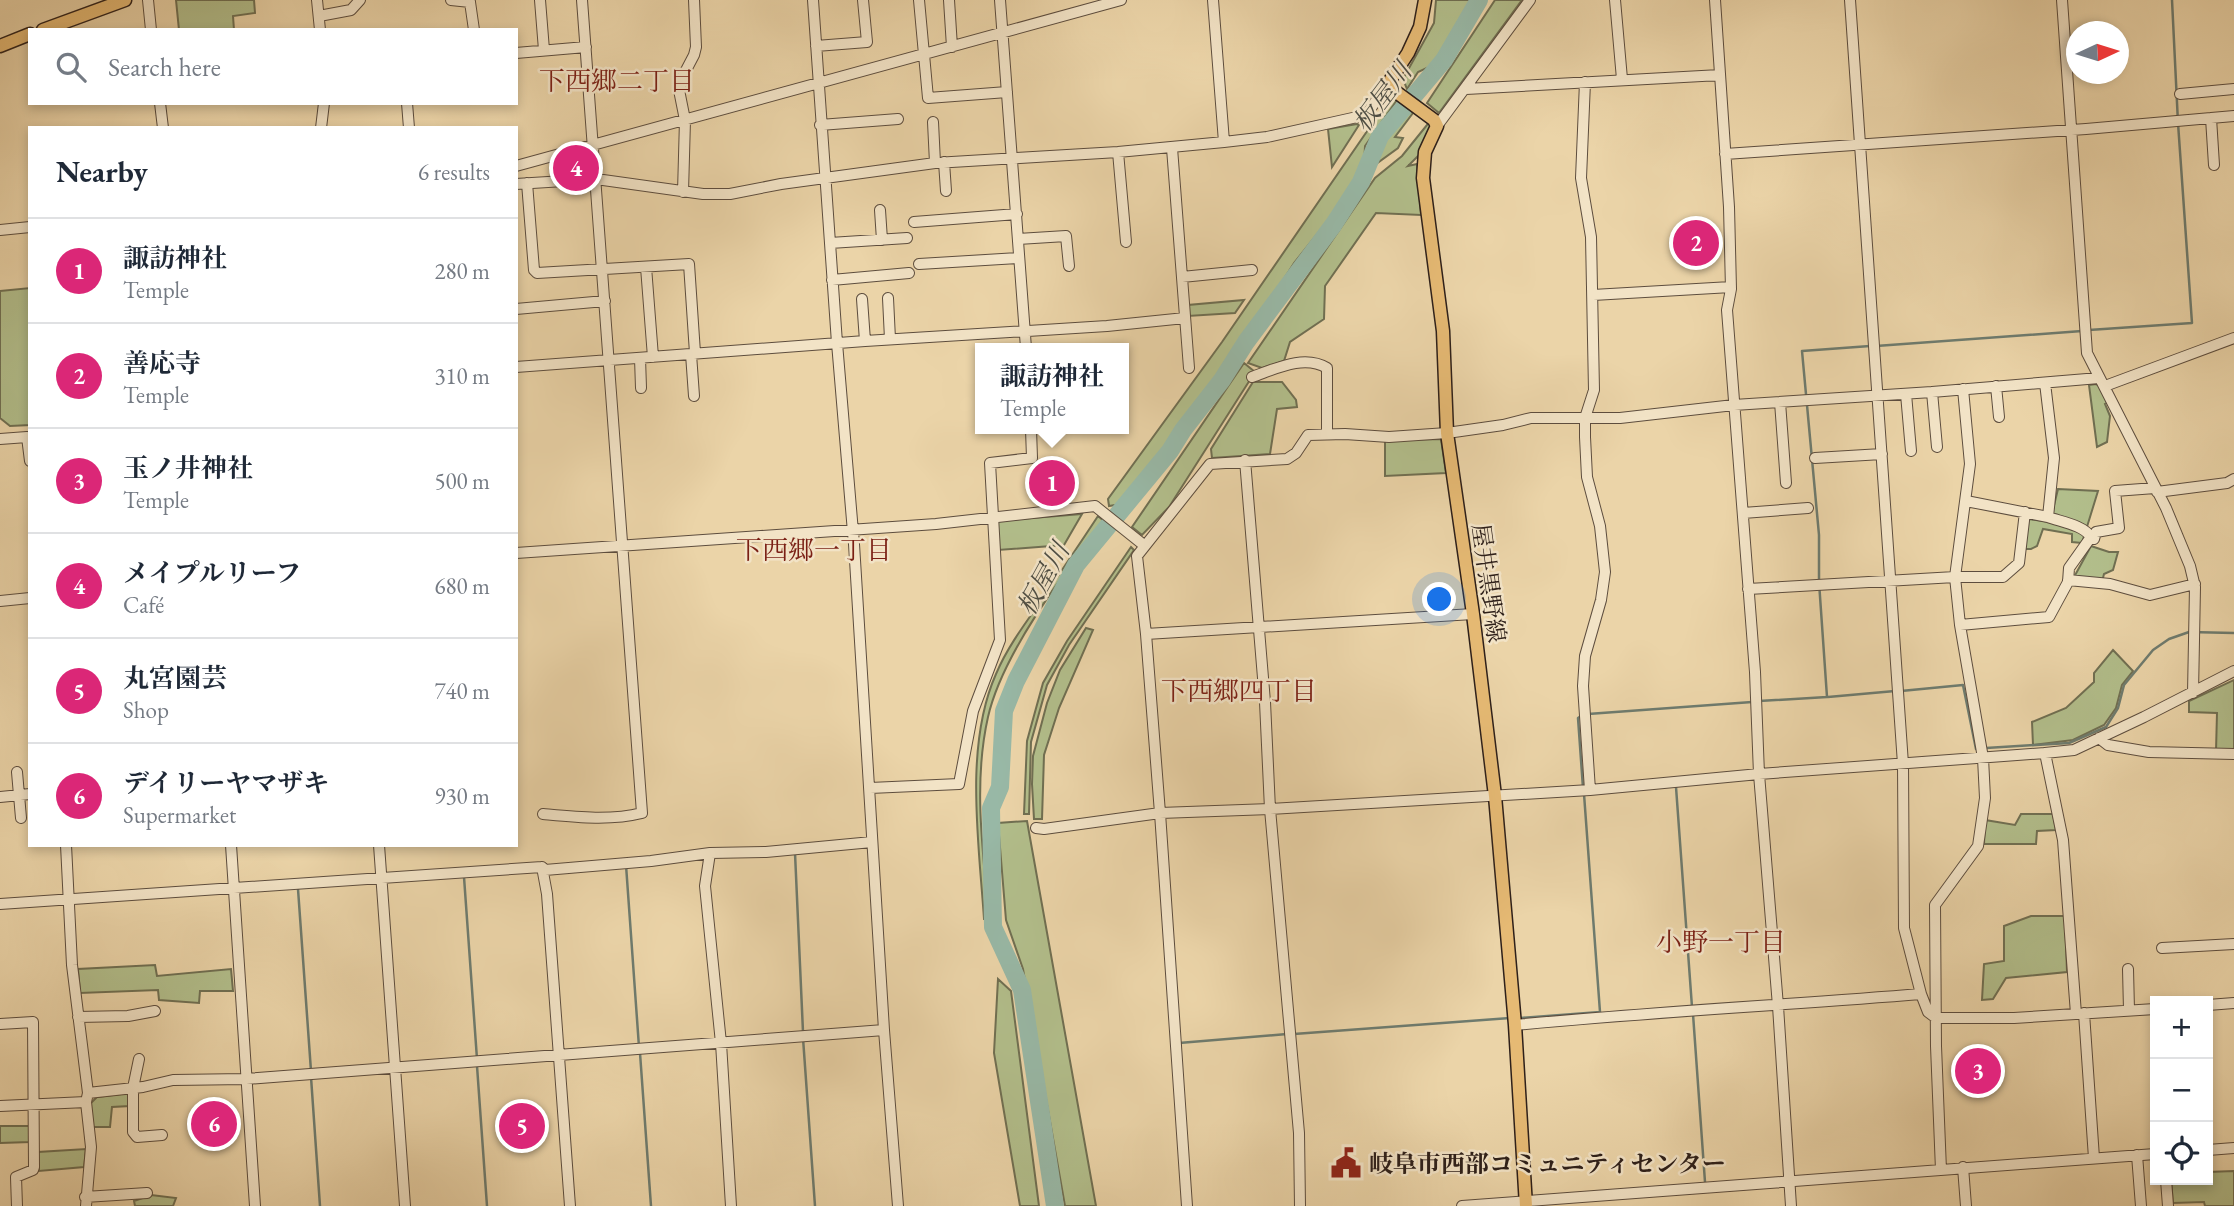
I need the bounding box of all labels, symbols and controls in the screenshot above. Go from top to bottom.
north arrow [2066,21,2129,84]
search box [28,28,518,105]
icon: search [52,48,90,86]
text: Search here [108,50,221,84]
water label: 板屋川 [1345,53,1421,138]
district label: 下西郷二丁目 [539,64,695,98]
pin: 4 [553,142,599,194]
text: Nearby [56,152,148,191]
text: 6 results [418,157,490,187]
pin: 2 [1673,217,1719,269]
text: 諏訪神社 [123,241,227,275]
text: 1 [73,256,85,286]
text: 280 m [434,256,490,286]
text: Temple [123,275,189,305]
popup [975,343,1129,434]
text: 善応寺 [123,346,201,380]
text: 諏訪神社 [1000,359,1104,393]
text: 2 [73,361,85,391]
text: 310 m [434,361,490,391]
text: Temple [123,380,189,410]
text: Temple [1000,393,1066,423]
text: 玉ノ井神社 [123,451,253,485]
pin: 1 [1029,457,1075,509]
text: 3 [73,466,85,496]
text: 500 m [434,466,490,496]
text: Temple [123,485,189,515]
street label: 屋井黒野線 [1465,521,1513,645]
district label: 下西郷一丁目 [736,533,892,567]
water label: 板屋川 [1009,534,1078,621]
text: メイプルリーフ [123,556,301,590]
text: 4 [73,571,85,601]
text: 680 m [434,571,490,601]
your location [1422,582,1456,616]
text: Café [123,590,164,620]
text: 丸宮園芸 [123,661,227,695]
district label: 下西郷四丁目 [1161,674,1317,708]
text: 5 [73,676,85,706]
text: 740 m [434,676,490,706]
text: Shop [123,695,169,725]
text: デイリーヤマザキ [123,766,329,800]
text: 6 [73,781,85,811]
text: 930 m [434,781,490,811]
text: Supermarket [123,800,236,830]
district label: 小野一丁目 [1656,925,1786,959]
map controls [2150,996,2213,1185]
button: + [2150,996,2213,1059]
pin: 3 [1955,1045,2001,1097]
button: − [2150,1059,2213,1122]
pin: 6 [191,1098,237,1150]
pin: 5 [499,1100,545,1152]
button: locate [2150,1122,2213,1185]
public building icon: 岐阜市西部コミュニティセンター [1329,1146,1363,1180]
place label: 岐阜市西部コミュニティセンター [1369,1148,1726,1179]

